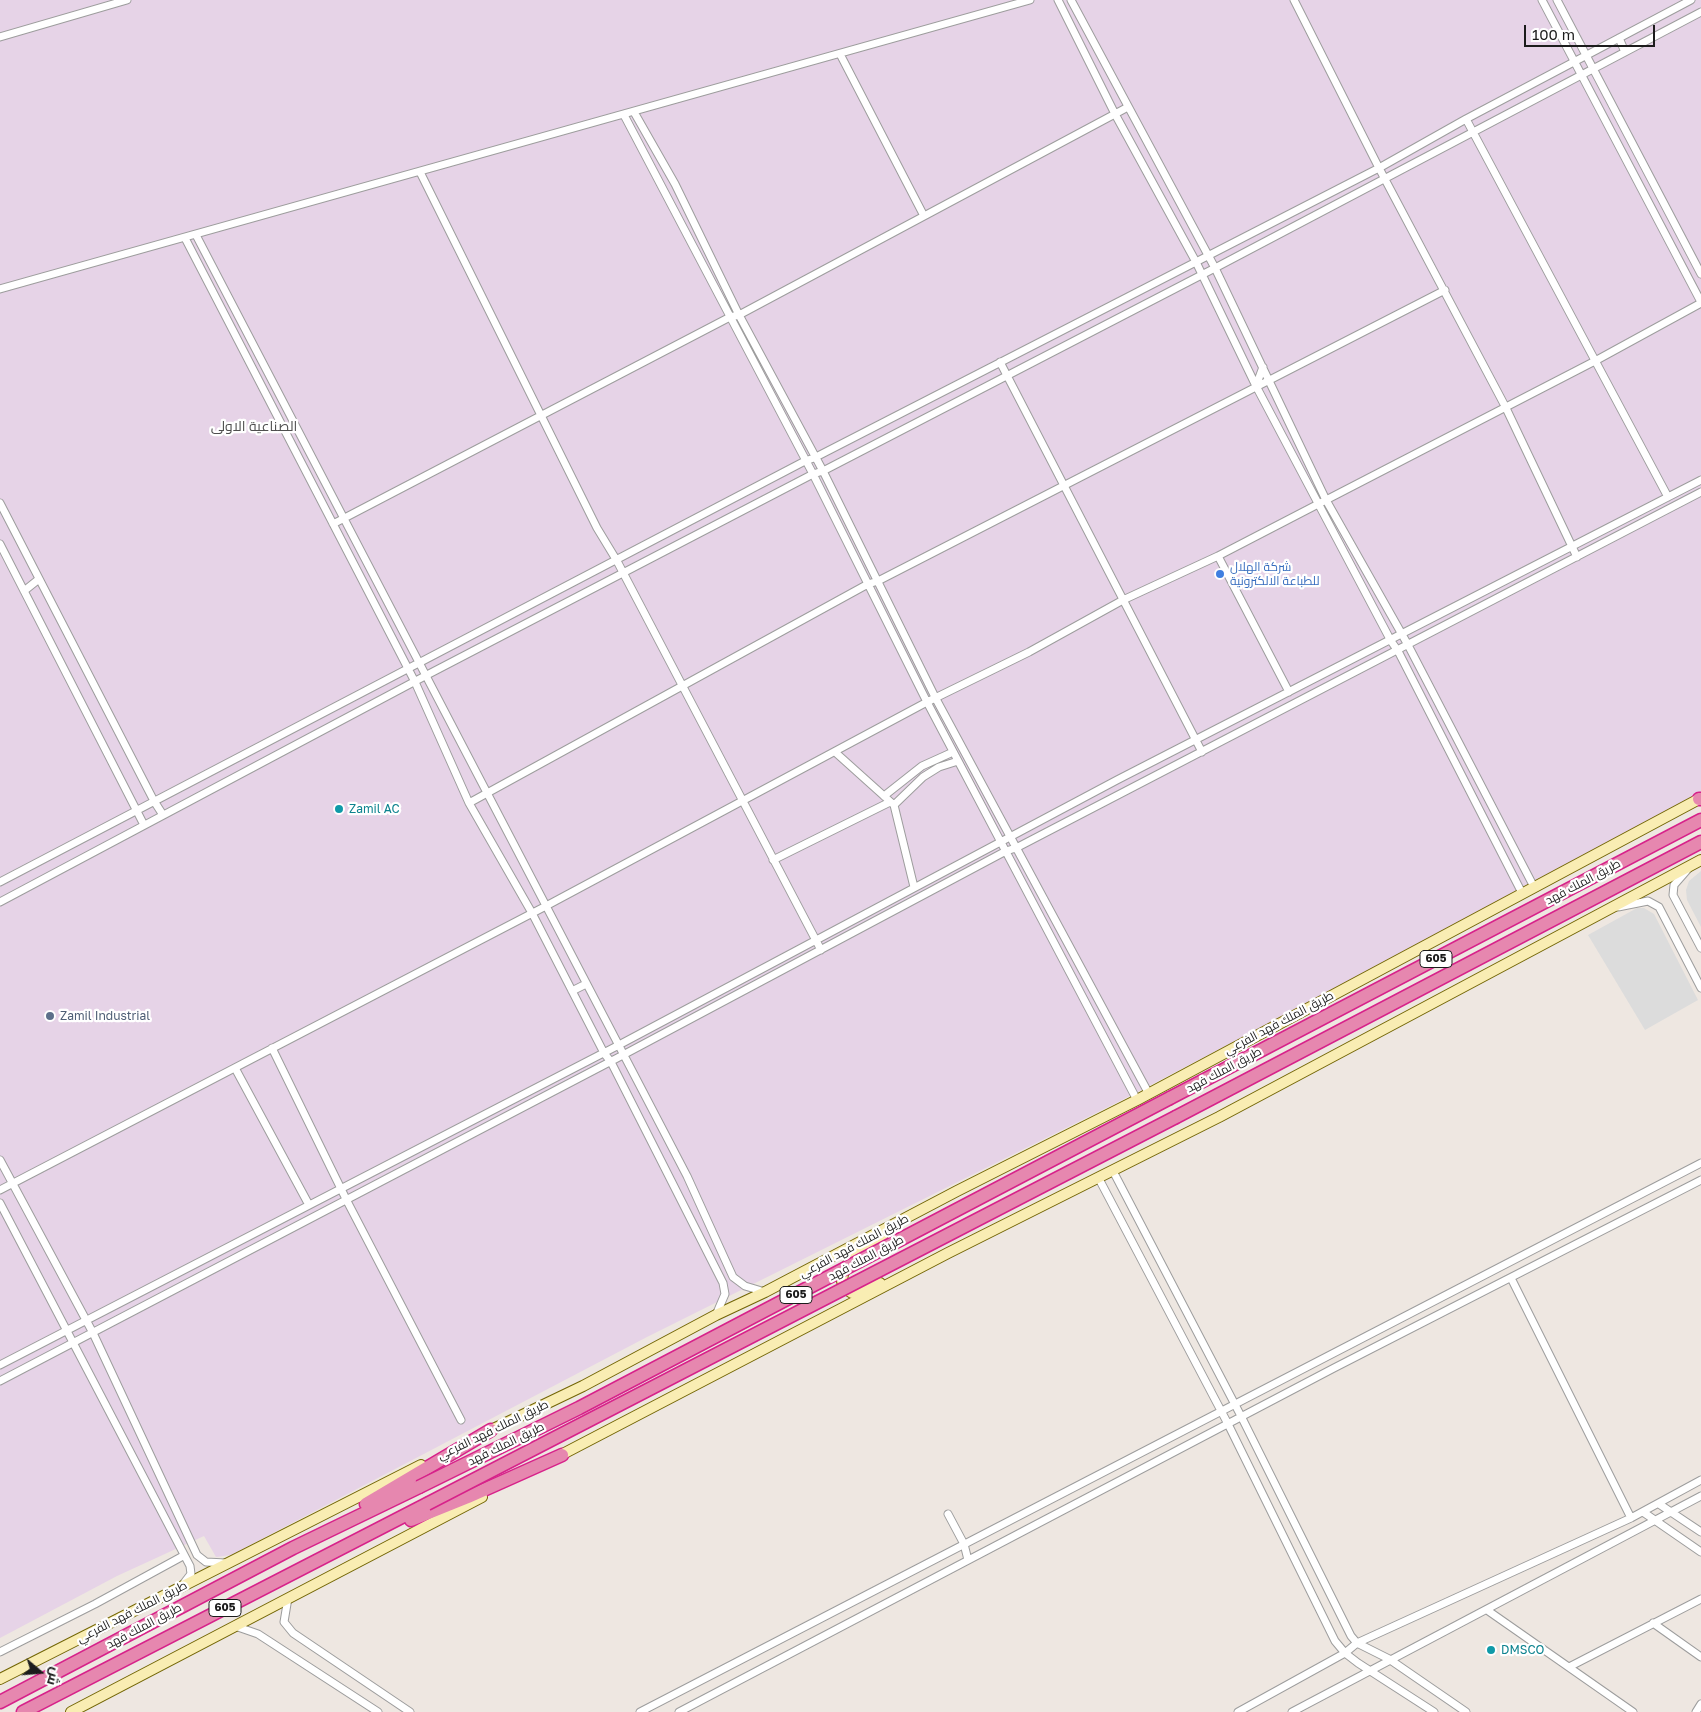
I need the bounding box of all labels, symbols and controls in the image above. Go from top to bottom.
scale bar [1526,15,1657,47]
text: 100 m [1532,25,1575,43]
district label: الصناعية الاولى [211,419,297,435]
place label: شركة الهلال للطباعة الالكترونية [1230,560,1320,588]
marker: شركة الهلال للطباعة الالكترونية [1214,568,1226,580]
place label: Zamil AC [349,802,400,816]
marker: Zamil AC [333,803,345,815]
street label: طريق الملك فهد [1543,856,1623,908]
road number: 605 [1420,951,1452,968]
street label: طريق الملك فهد الفرعي [1222,988,1336,1058]
place label: Zamil Industrial [60,1009,150,1023]
marker: Zamil Industrial [44,1010,56,1022]
street label: طريق الملك فهد [1184,1044,1264,1096]
street label: طريق الملك فهد الفرعي [797,1211,911,1281]
street label: طريق الملك فهد [826,1232,906,1284]
road number: 605 [780,1286,812,1304]
street label: طريق الملك فهد الفرعي [435,1397,551,1463]
street label: طريق الملك فهد [465,1419,547,1469]
street label: طريق الملك فهد الفرعي [75,1578,189,1646]
street label: طريق الملك فهد [104,1600,184,1652]
road number: 605 [209,1600,241,1616]
place label: DMSCO [1501,1643,1544,1657]
marker: DMSCO [1485,1644,1497,1656]
north arrow [15,1647,65,1697]
text: ش [44,1666,66,1688]

